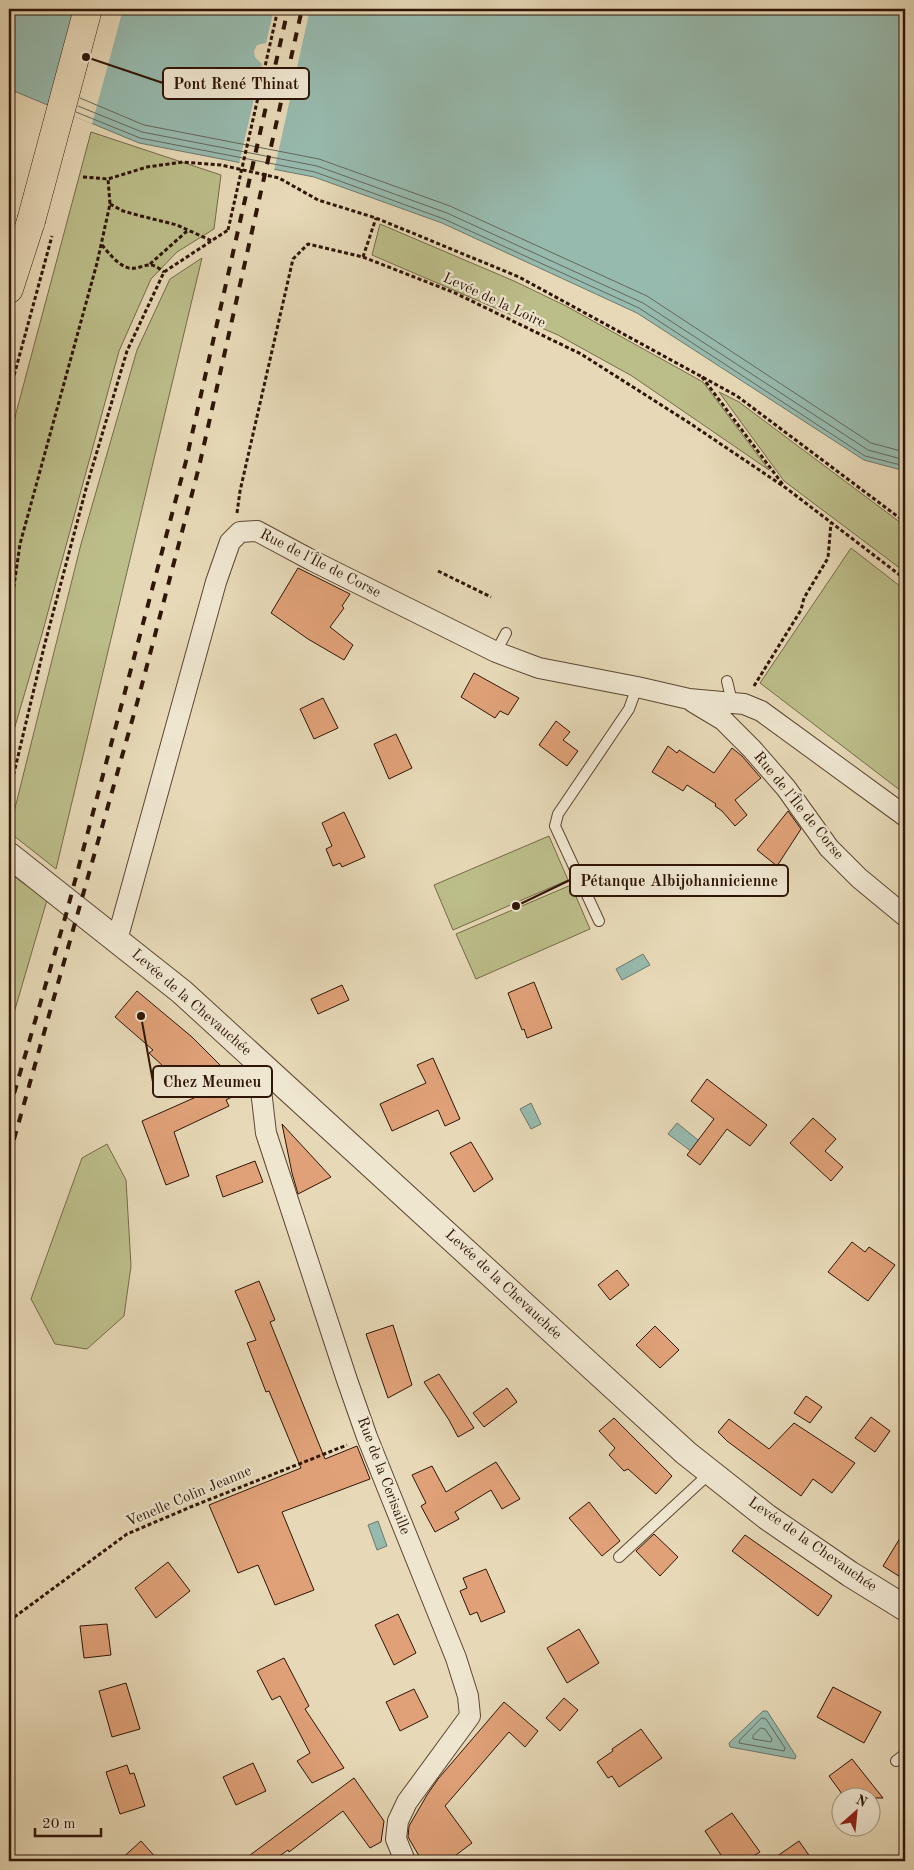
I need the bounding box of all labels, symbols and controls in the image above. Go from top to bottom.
callout: Pont René Thinat [163,68,309,99]
text: Pont René Thinat [173,77,299,93]
street label: Levée de la Loire [440,271,548,331]
street label: Rue de l'Île de Corse [257,524,384,601]
street label: Rue de l'Île de Corse [750,748,848,863]
callout: Pétanque Albijohannicienne [570,865,788,896]
text: Pétanque Albijohannicienne [580,874,778,890]
street label: Levée de la Chevauchée [128,947,254,1059]
callout: Chez Meumeu [153,1066,272,1097]
text: Chez Meumeu [163,1075,262,1091]
street label: Levée de la Chevauchée [442,1227,564,1343]
street label: Rue de la Cerisaille [354,1415,412,1537]
street label: Venelle Colin Jeanne [124,1464,254,1530]
street label: Levée de la Chevauchée [745,1495,879,1595]
north arrow [832,1788,882,1838]
text: N [854,1793,870,1810]
scale bar [35,1805,101,1837]
text: 20 m [42,1817,76,1832]

